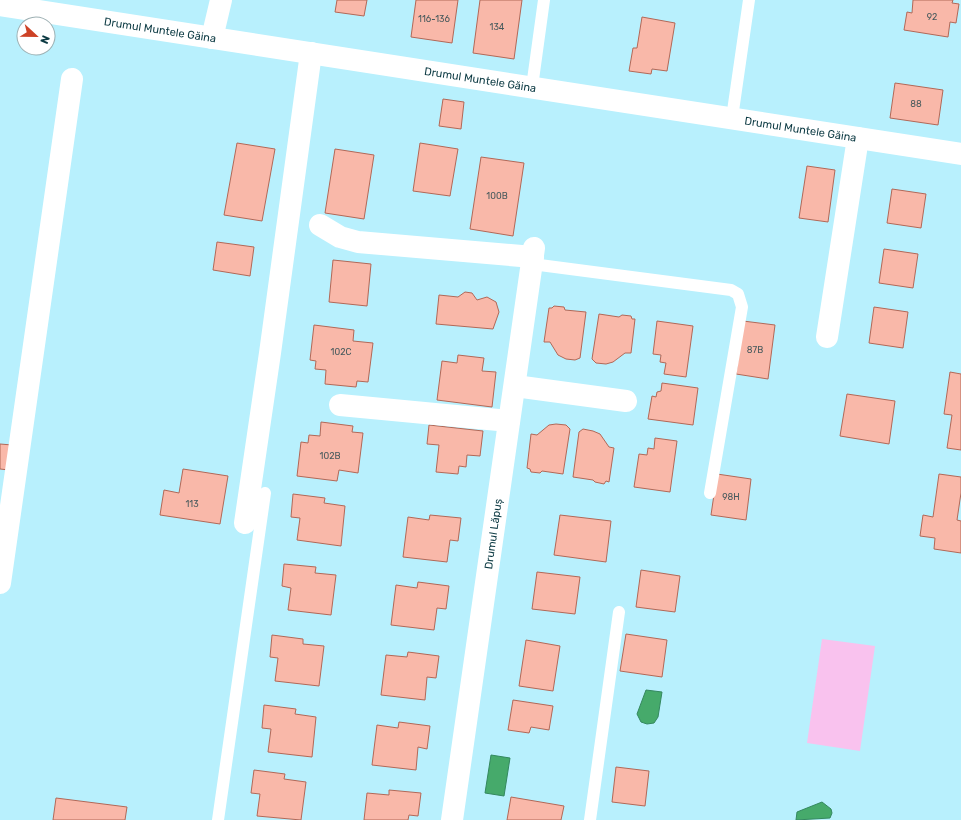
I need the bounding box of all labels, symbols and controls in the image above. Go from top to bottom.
house number: 92 [927,12,937,22]
house number: 116-136 [418,14,450,24]
street label: Drumul Muntele Găina [103,15,217,45]
north arrow [16,16,56,56]
house number: 134 [490,22,505,32]
text: N [37,33,52,46]
street label: Drumul Muntele Găina [423,64,537,95]
house number: 88 [910,99,922,109]
street label: Drumul Muntele Găina [744,114,857,144]
house number: 100B [486,191,508,201]
house number: 87B [747,345,763,355]
house number: 102C [331,347,351,357]
house number: 102B [320,451,340,461]
house number: 98H [722,492,740,502]
street label: Drumul Lăpuș [482,497,505,570]
house number: 113 [185,499,199,509]

